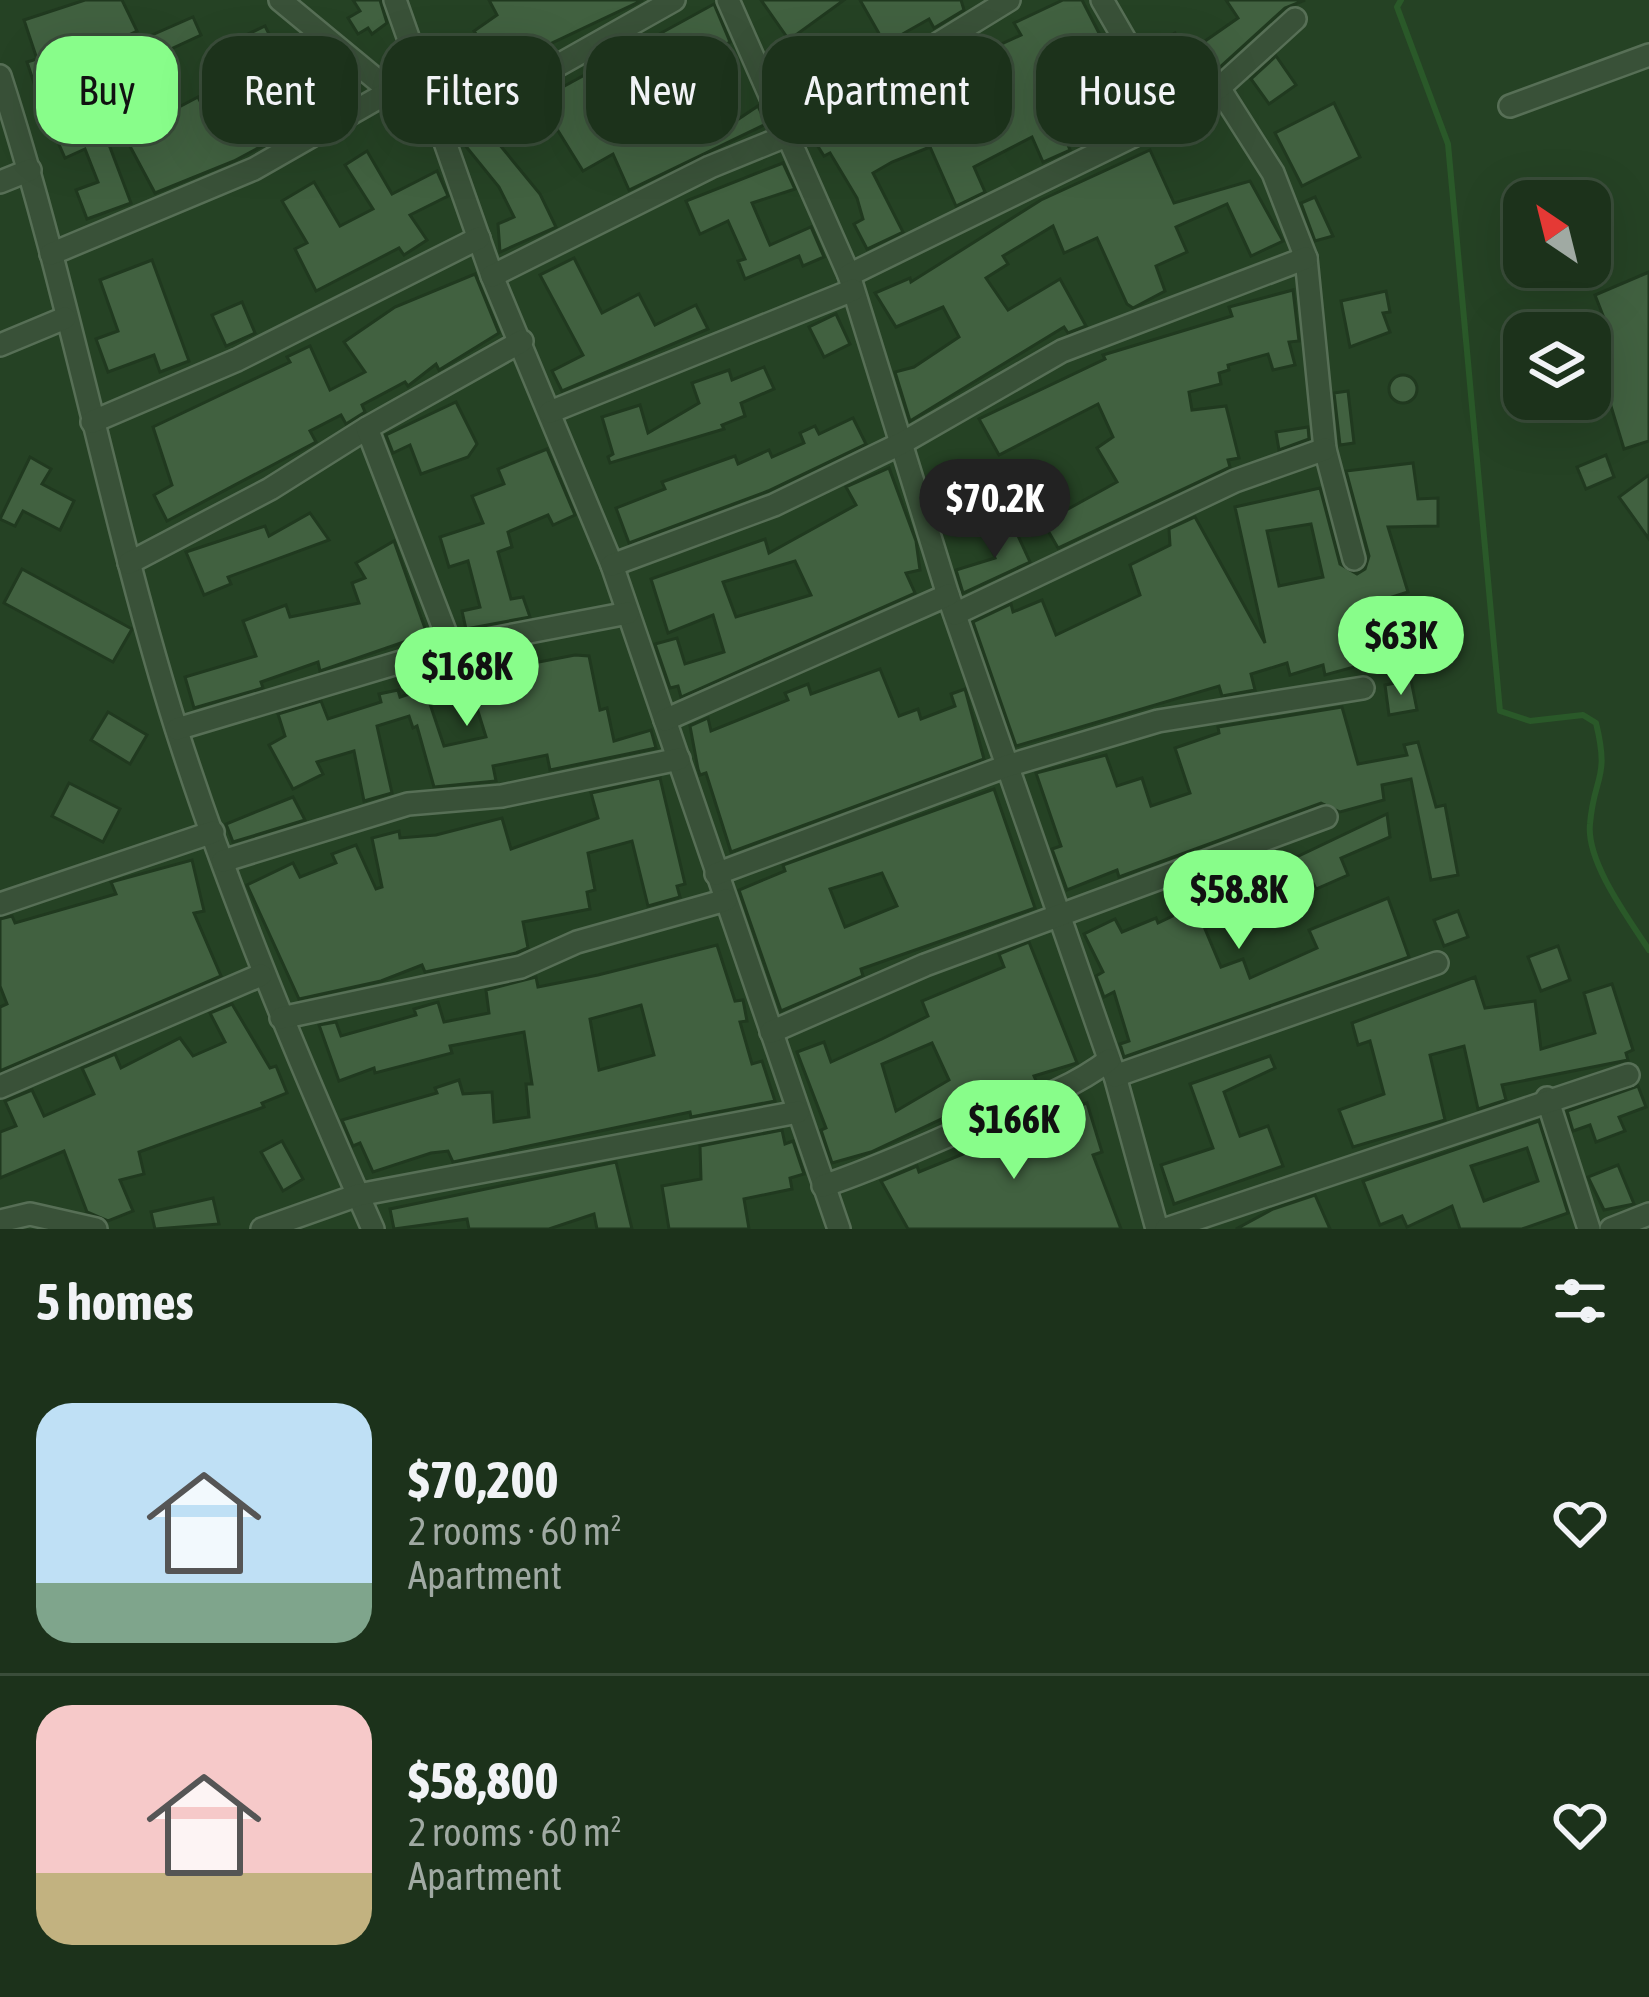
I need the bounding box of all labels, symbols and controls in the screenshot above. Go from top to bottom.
chip: Buy [36,36,178,144]
chip: Rent [202,36,358,144]
chip: Filters [382,36,562,144]
chip: New [586,36,738,144]
chip: Apartment [762,36,1012,144]
chip: House [1036,36,1218,144]
north arrow [1503,180,1611,288]
map controls [1503,180,1611,420]
button: layers [1503,312,1611,420]
pin: $70.2K [897,459,1093,561]
text: $70.2K [946,476,1044,520]
pin: $63K [1330,596,1472,698]
text: $63K [1365,613,1437,657]
pin: $168K [383,627,551,729]
text: $168K [422,644,512,688]
pin: $58.8K [1141,850,1337,952]
text: $58.8K [1190,867,1288,911]
pin: $166K [930,1080,1098,1182]
text: $166K [969,1097,1059,1141]
icon: filters [1547,1268,1613,1334]
text: 5 homes [36,1272,194,1331]
text: $70,200 [408,1450,558,1509]
icon: home [132,1451,276,1595]
icon: heart [1547,1490,1613,1556]
text: 2 rooms · 60 m² [408,1509,622,1553]
text: Apartment [408,1553,562,1597]
text: $58,800 [408,1751,558,1810]
icon: home [132,1753,276,1897]
icon: heart [1547,1792,1613,1858]
text: 2 rooms · 60 m² [408,1810,622,1854]
text: Apartment [408,1854,562,1898]

